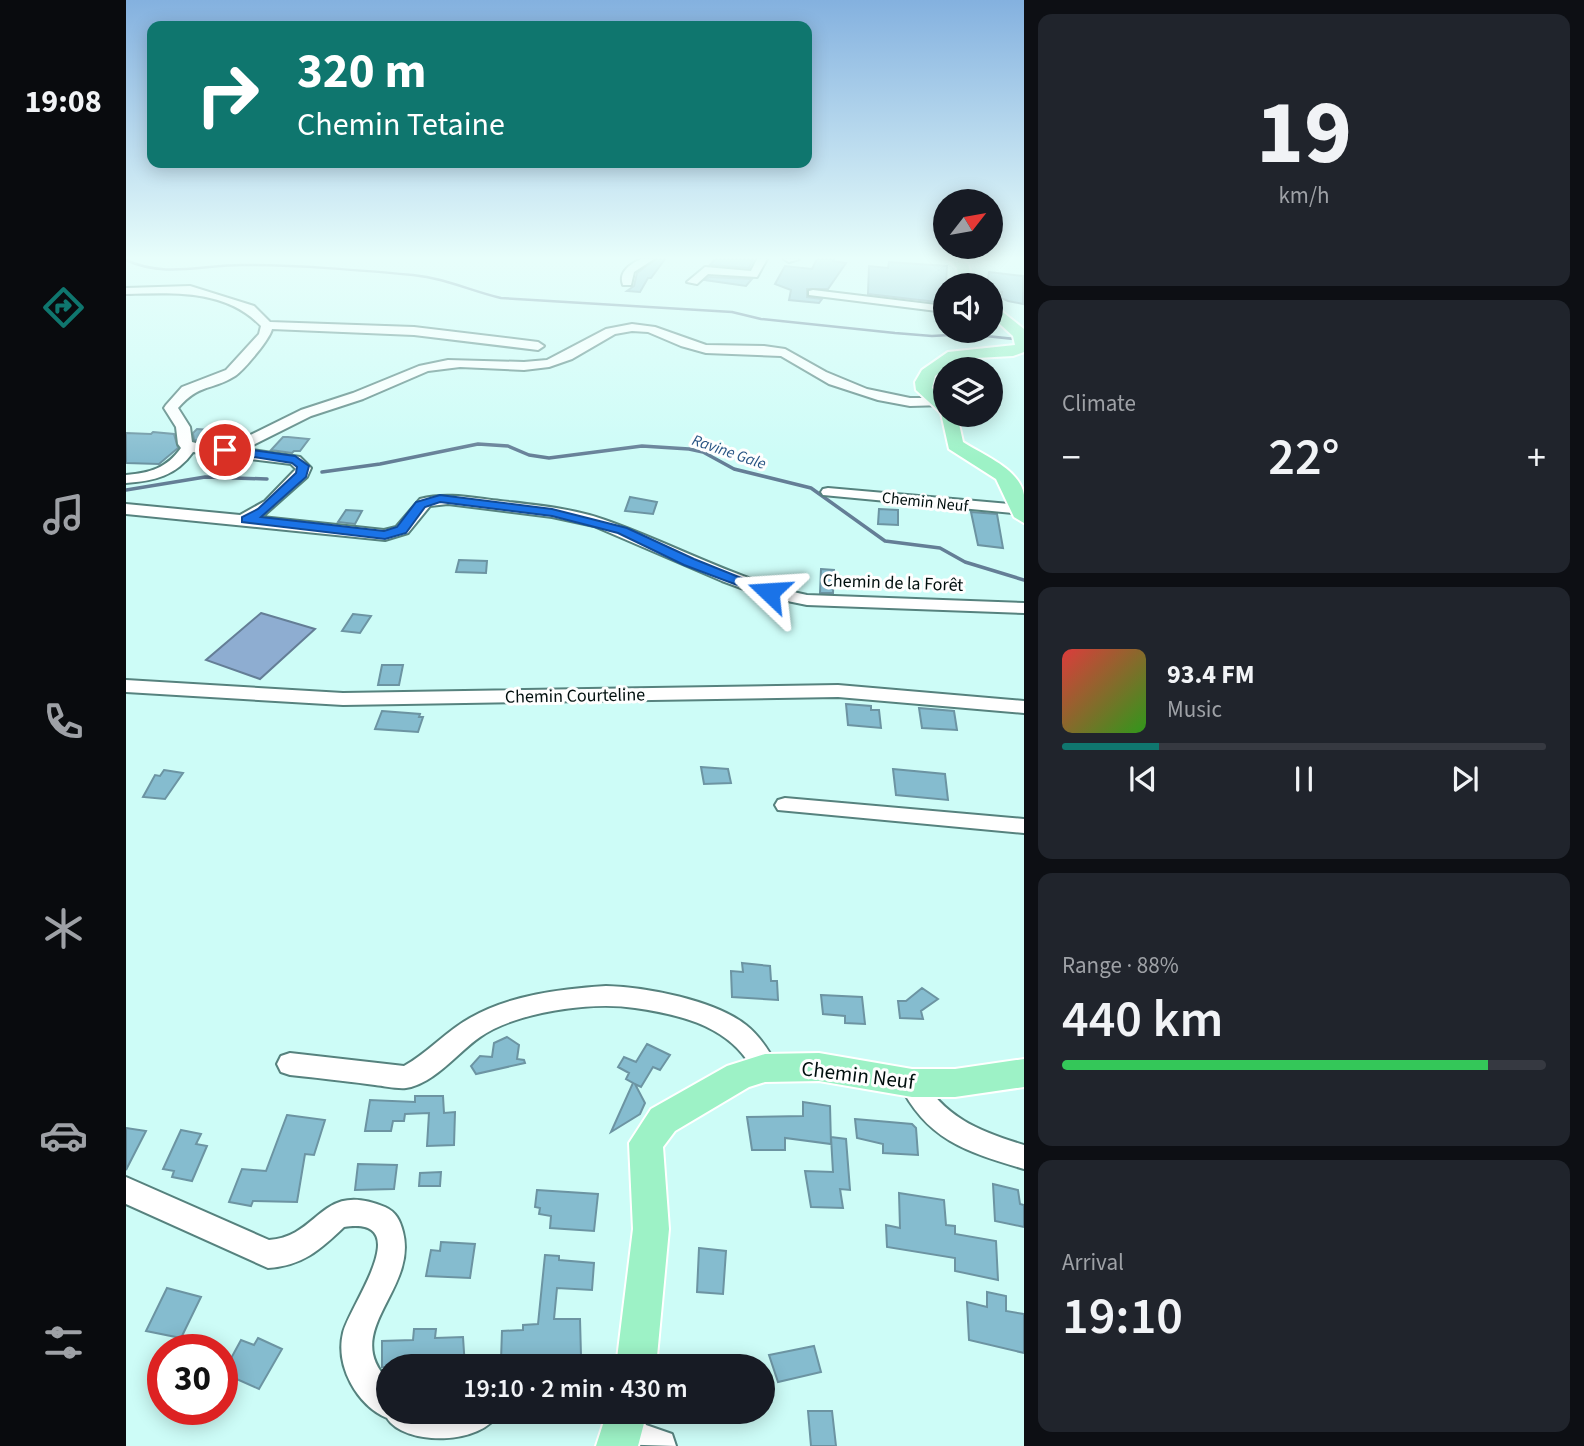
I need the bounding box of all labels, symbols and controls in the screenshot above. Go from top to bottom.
text: 320 m [297,37,426,107]
icon: right [182,49,273,140]
text: 19 [1256,69,1352,198]
text: 19:08 [24,79,102,125]
text: Chemin Tetaine [297,102,505,148]
text: km/h [1278,179,1330,212]
north arrow [933,189,1003,259]
map controls [933,189,1003,427]
button: sound [933,273,1003,343]
icon: directions [39,283,88,332]
button: layers [933,357,1003,427]
text: Climate [1062,387,1136,420]
pin [195,420,255,480]
text: 22° [1268,421,1340,495]
water label: Ravine Gale [689,429,769,475]
icon: arrive [206,431,244,469]
text: − [1062,431,1081,485]
text: + [1527,431,1546,485]
street label: Chemin Neuf [881,487,971,518]
icon: music [39,490,88,539]
position arrow [732,555,806,629]
street label: Chemin de la Forêt [822,568,964,598]
text: 93.4 FM [1167,656,1255,693]
street label: Chemin Courteline [505,682,645,710]
text: Music [1167,693,1222,726]
icon: phone [39,697,88,746]
icon: previous [1124,760,1162,798]
icon: pause [1285,760,1323,798]
icon: next [1446,760,1484,798]
icon: climate [39,904,88,953]
text: Range · 88% [1062,949,1179,982]
text: 440 km [1062,983,1223,1057]
street label: Chemin Neuf [800,1053,917,1097]
icon: car [39,1111,88,1160]
text: Arrival [1062,1246,1124,1279]
text: 19:10 [1062,1280,1183,1354]
icon: filters [39,1318,88,1367]
speed limit sign: 30 [147,1334,238,1425]
text: 19:10 · 2 min · 430 m [463,1370,688,1407]

